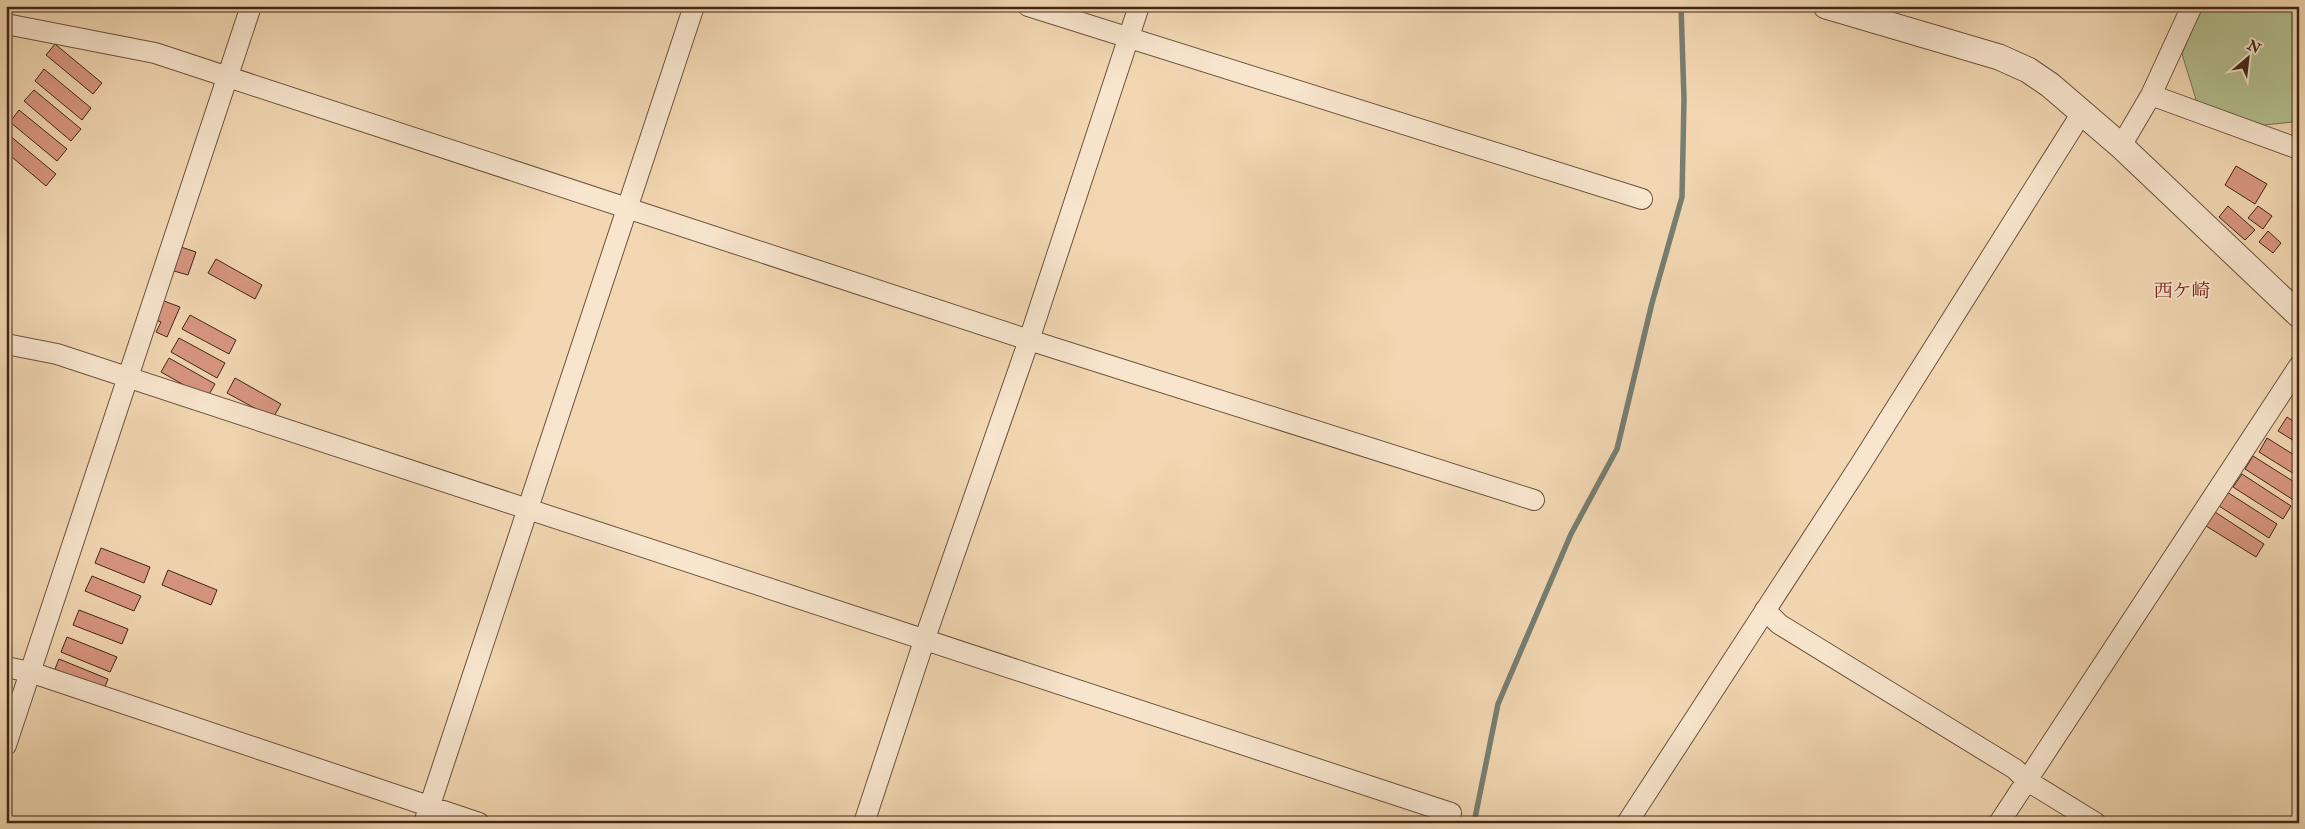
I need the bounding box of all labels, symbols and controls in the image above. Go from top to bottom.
north arrow [2222,32,2272,82]
text: N [2243,36,2264,58]
district label: 西ケ崎 [2153,279,2211,303]

